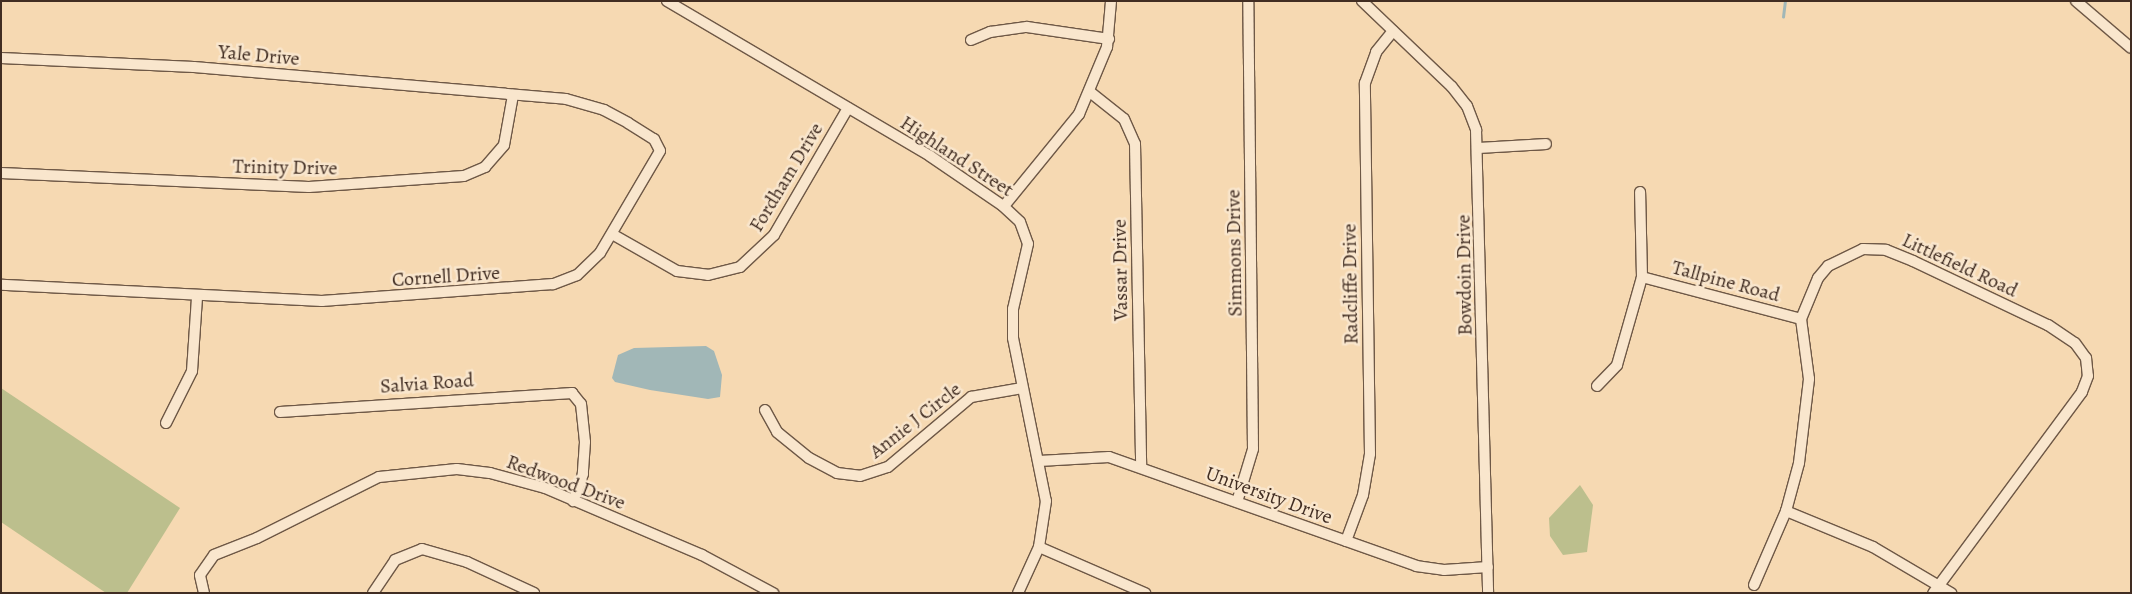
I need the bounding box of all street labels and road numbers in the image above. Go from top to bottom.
street label: Yale Drive [217,39,301,71]
street label: Highland Street [896,110,1018,202]
street label: Fordham Drive [744,118,828,236]
street label: Trinity Drive [232,154,338,180]
street label: Simmons Drive [1221,189,1247,317]
street label: Bowdoin Drive [1451,214,1477,336]
street label: Vassar Drive [1107,219,1133,321]
street label: Radcliffe Drive [1337,223,1363,345]
street label: Littlefield Road [1898,228,2022,302]
street label: Tallpine Road [1669,255,1783,307]
street label: Cornell Drive [391,260,501,292]
street label: Salvia Road [379,368,475,398]
street label: Annie J Circle [864,377,966,463]
street label: Redwood Drive [503,449,629,515]
street label: University Drive [1202,461,1336,529]

